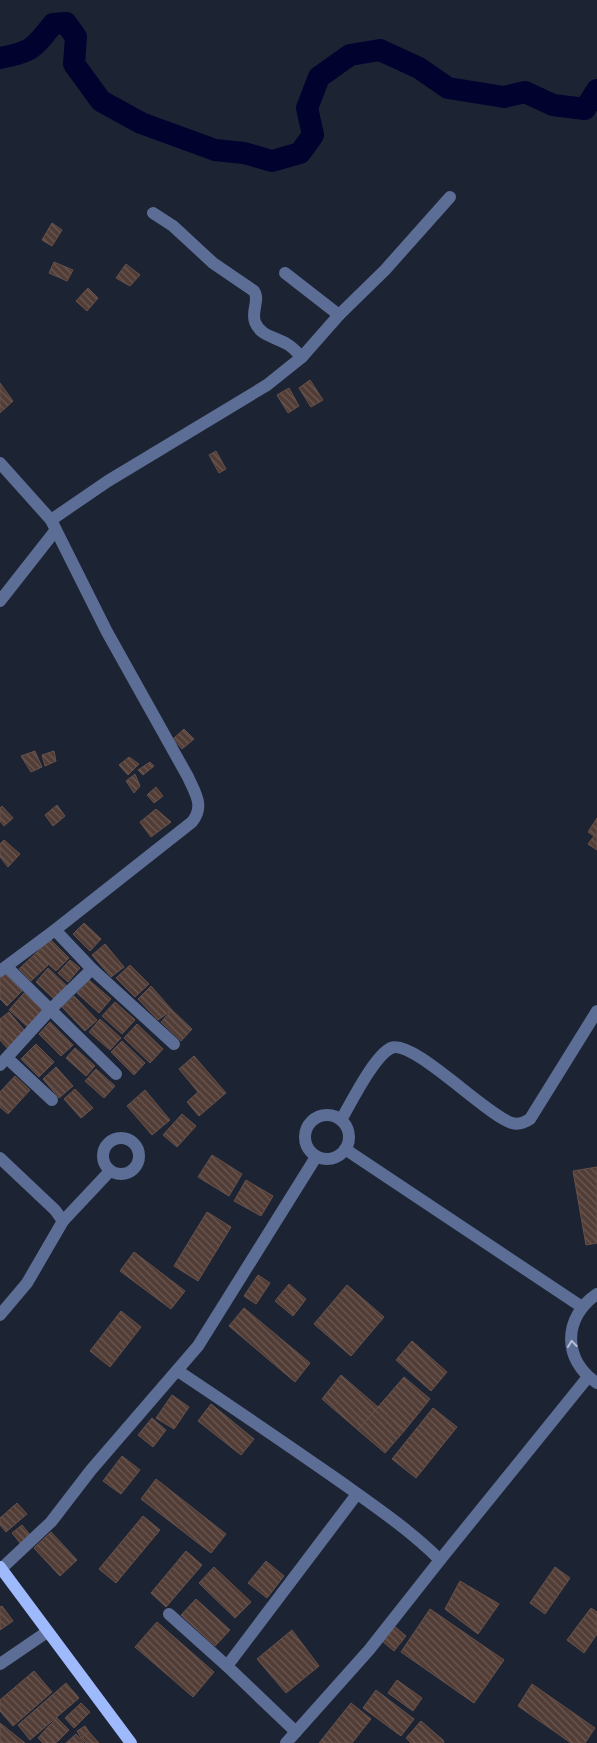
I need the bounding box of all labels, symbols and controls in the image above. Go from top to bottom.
one-way arrow [567,1340,578,1348]

